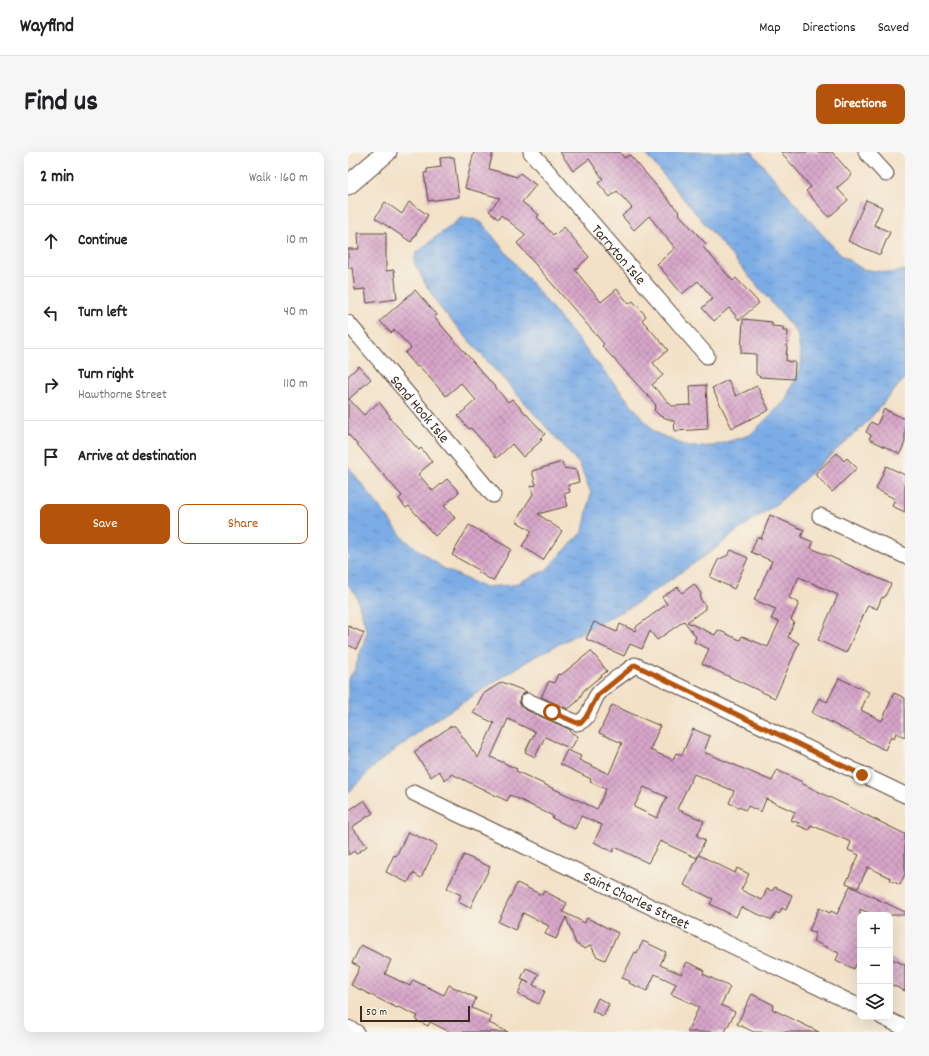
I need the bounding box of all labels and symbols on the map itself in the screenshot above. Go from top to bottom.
street label: Tarryton Isle [585,220,650,291]
street label: Sand Hook Isle [384,371,454,449]
route start [543,703,561,721]
route end [853,766,871,784]
street label: Saint Charles Street [579,867,693,937]
scale bar [360,1004,470,1023]

